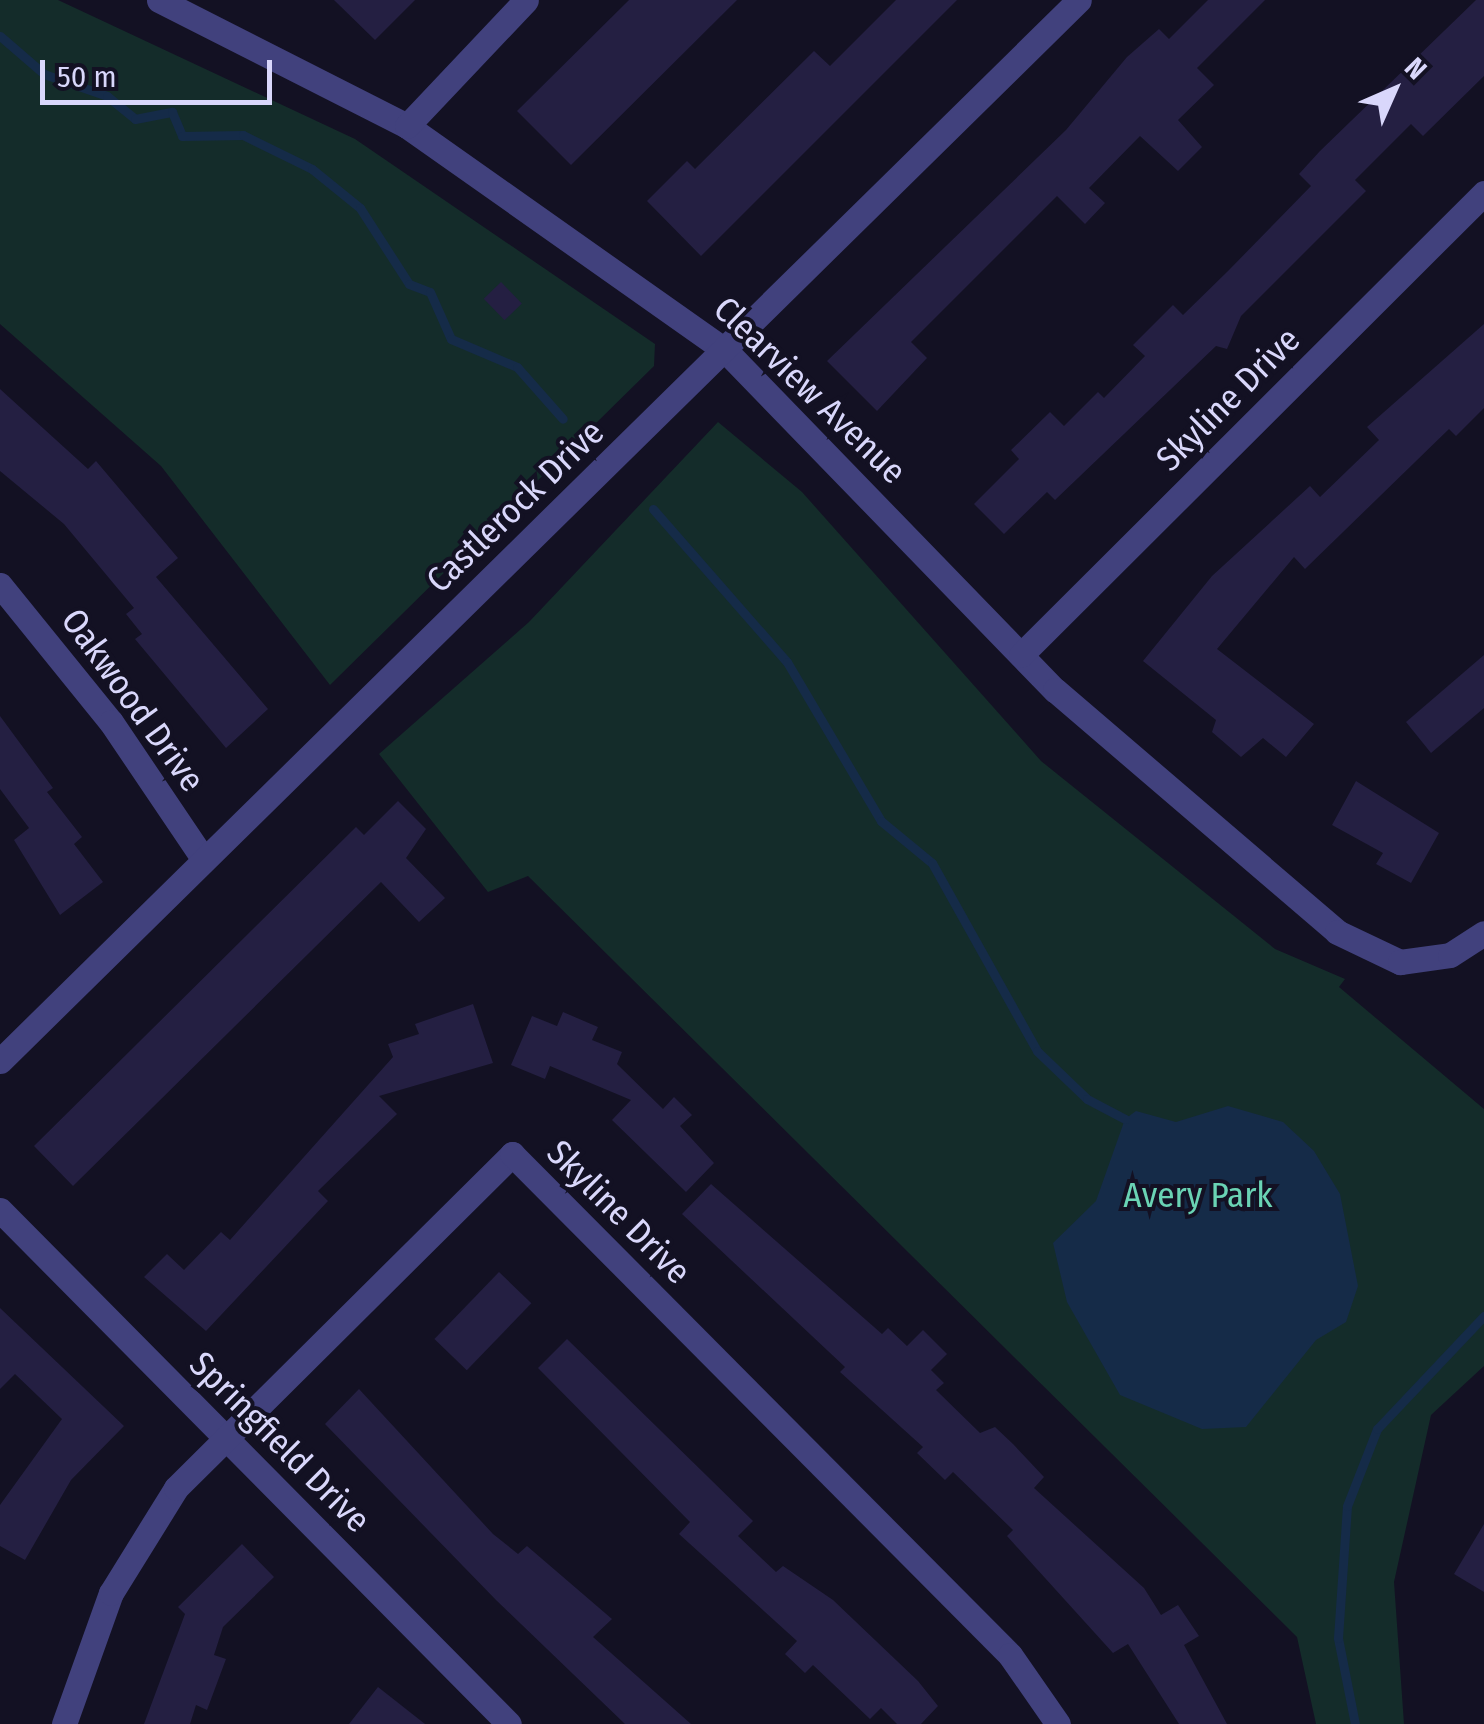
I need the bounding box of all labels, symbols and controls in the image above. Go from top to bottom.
scale bar [45,40,278,102]
north arrow [1344,40,1444,140]
text: N [1398,51,1433,86]
text: 50 m [57,59,117,95]
street label: Clearview Avenue [705,288,915,492]
street label: Skyline Drive [1148,319,1308,479]
street label: Castlerock Drive [418,411,612,601]
street label: Oakwood Drive [53,600,213,800]
street label: Skyline Drive [539,1132,699,1292]
park label: Avery Park [1123,1174,1273,1216]
street label: Springfield Drive [181,1343,379,1541]

